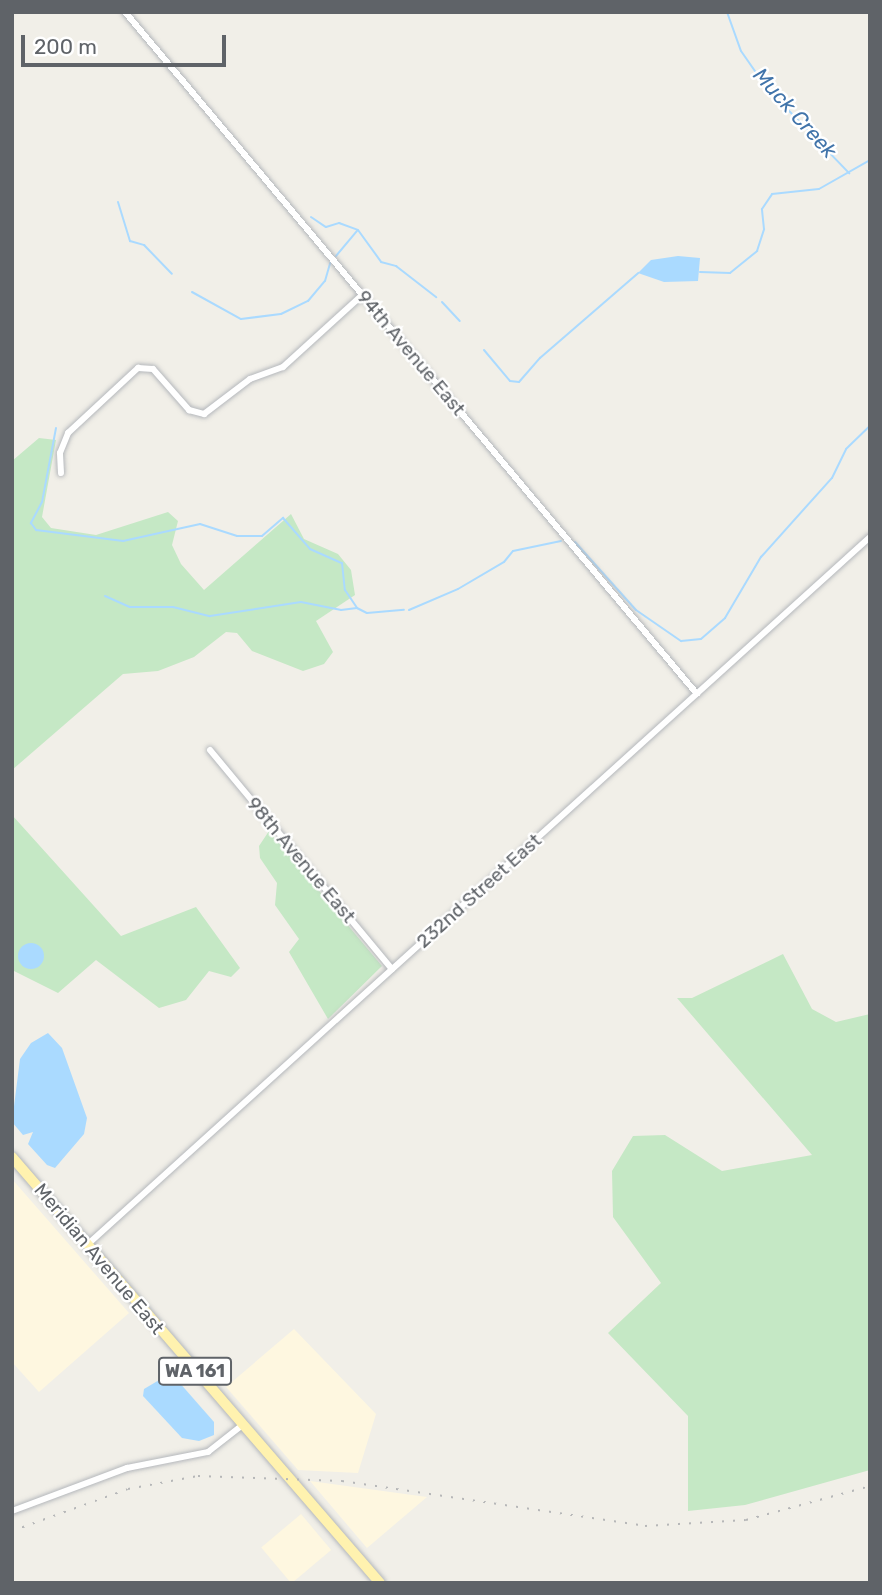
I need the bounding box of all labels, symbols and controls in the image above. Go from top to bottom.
scale bar [24,21,229,65]
text: 200 m [34,34,97,59]
water label: Muck Creek [748,63,842,163]
street label: 94th Avenue East [352,286,470,420]
street label: 98th Avenue East [242,792,360,928]
street label: 232nd Street East [412,829,546,953]
street label: Meridian Avenue East [29,1179,169,1339]
road number: WA 161 [156,1356,234,1386]

